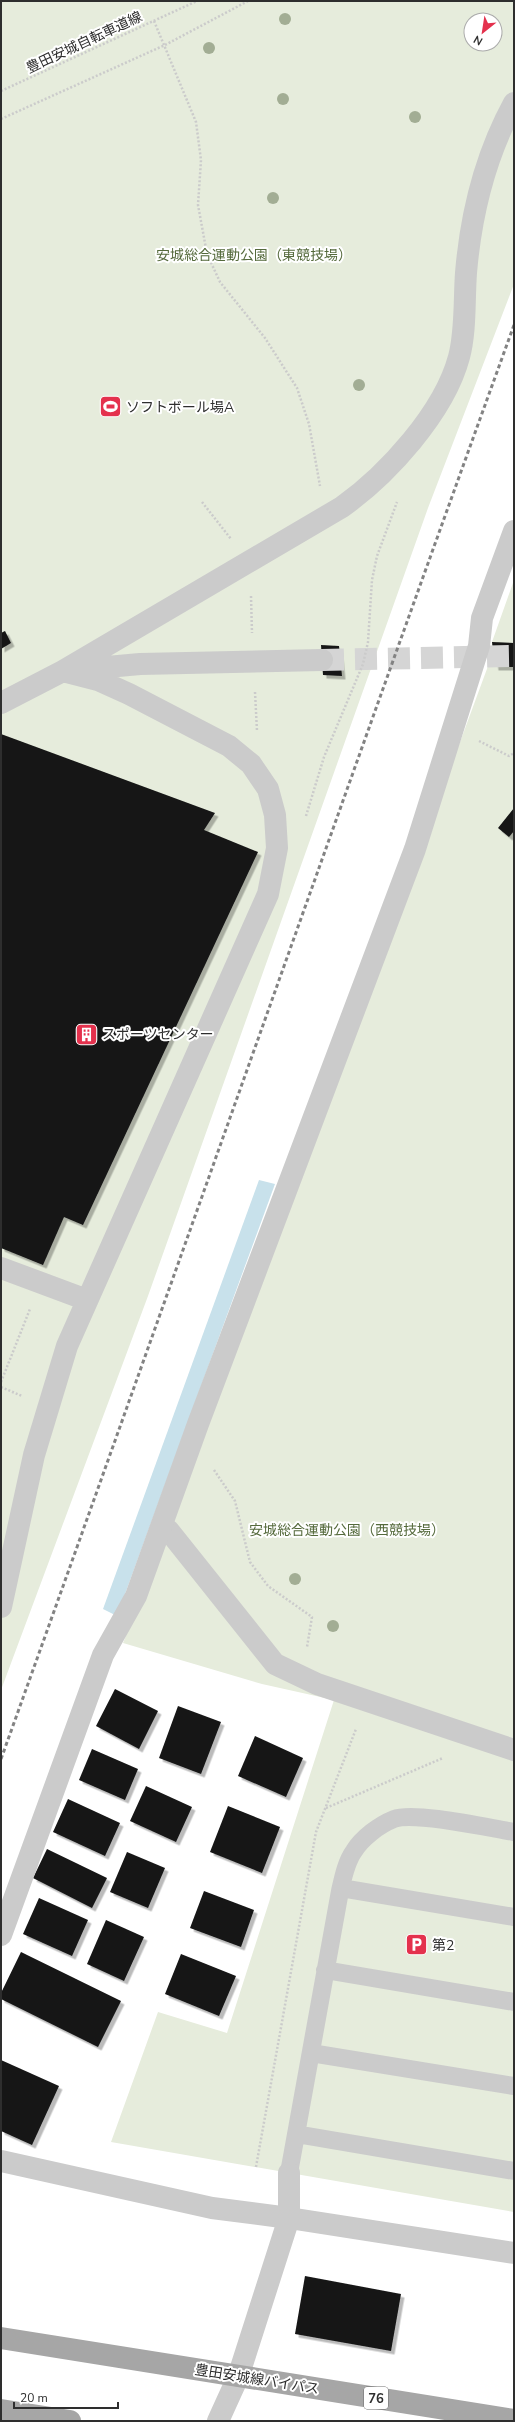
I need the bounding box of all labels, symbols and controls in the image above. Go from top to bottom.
street label: 豊田安城自転車道線 [23,7,145,78]
north arrow [463,12,503,52]
text: N [471,32,486,49]
park label: 安城総合運動公園（東競技場） [156,246,352,265]
sports icon: ソフトボール場A [97,394,123,420]
place label: ソフトボール場A [126,398,234,417]
building icon: スポーツセンター [74,1021,100,1047]
place label: スポーツセンター [102,1025,214,1044]
park label: 安城総合運動公園（西競技場） [249,1521,445,1540]
parking icon: 第2 [404,1932,430,1958]
place label: 第2 [432,1936,454,1955]
street label: 豊田安城線バイパス [193,2360,321,2399]
scale bar [14,2384,118,2410]
road number: 76 [364,2387,388,2409]
text: 20 m [20,2390,48,2406]

